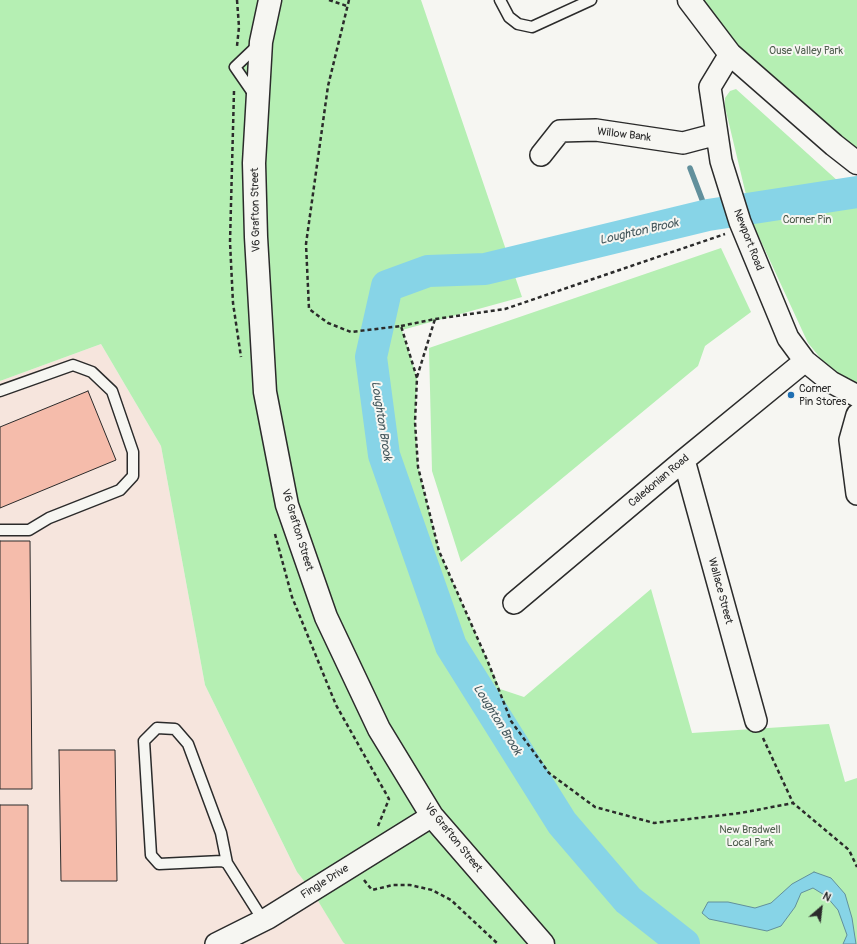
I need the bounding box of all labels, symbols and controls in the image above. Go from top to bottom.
park label: Ouse Valley Park [769,44,843,58]
street label: Willow Bank [596,125,652,145]
street label: V6 Grafton Street [249,167,263,253]
street label: Newport Road [730,207,766,273]
park label: Corner Pin [783,213,831,227]
water label: Loughton Brook [598,216,680,248]
water label: Loughton Brook [368,380,394,462]
place label: Corner Pin Stores [799,382,846,408]
marker: Corner Pin Stores [786,390,796,400]
street label: Caledonian Road [626,452,692,510]
street label: V6 Grafton Street [278,487,316,573]
street label: Wallace Street [705,556,735,626]
water label: Loughton Brook [470,682,524,758]
street label: V6 Grafton Street [421,801,485,875]
park label: New Bradwell Local Park [719,823,781,849]
street label: Fingle Drive [299,862,351,902]
north arrow [801,888,841,928]
text: N [821,889,833,904]

